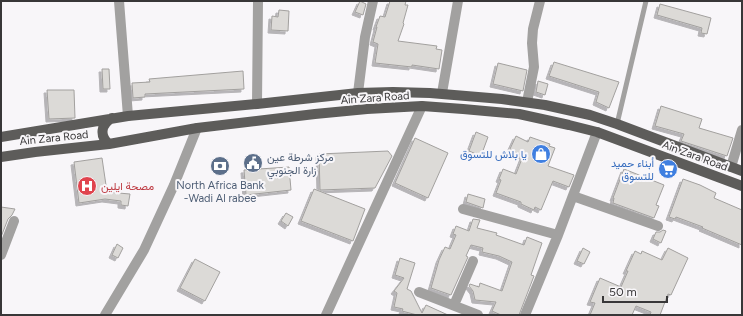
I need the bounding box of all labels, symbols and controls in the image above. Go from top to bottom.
street label: Ain Zara Road [340,89,410,107]
street label: Ain Zara Road [19,128,89,148]
street label: Ain Zara Road [660,138,730,174]
shop icon: يا بلاش للتسوق [530,143,552,165]
place label: يا بلاش للتسوق [460,148,527,161]
place label: مركز شرطة عين زارة الجنوبي [267,151,334,180]
public building icon: مركز شرطة عين زارة الجنوبي [242,152,264,174]
bank icon: North Africa Bank -Wadi Al rabee [209,155,231,177]
place label: أبناء حميد للتسوق [611,157,654,183]
supermarket icon: أبناء حميد للتسوق [657,158,679,180]
hospital icon: مصحة ايلين [76,175,98,197]
place label: North Africa Bank -Wadi Al rabee [176,179,264,205]
place label: مصحة ايلين [101,180,154,193]
scale bar [603,278,667,304]
text: 50 m [609,285,637,299]

